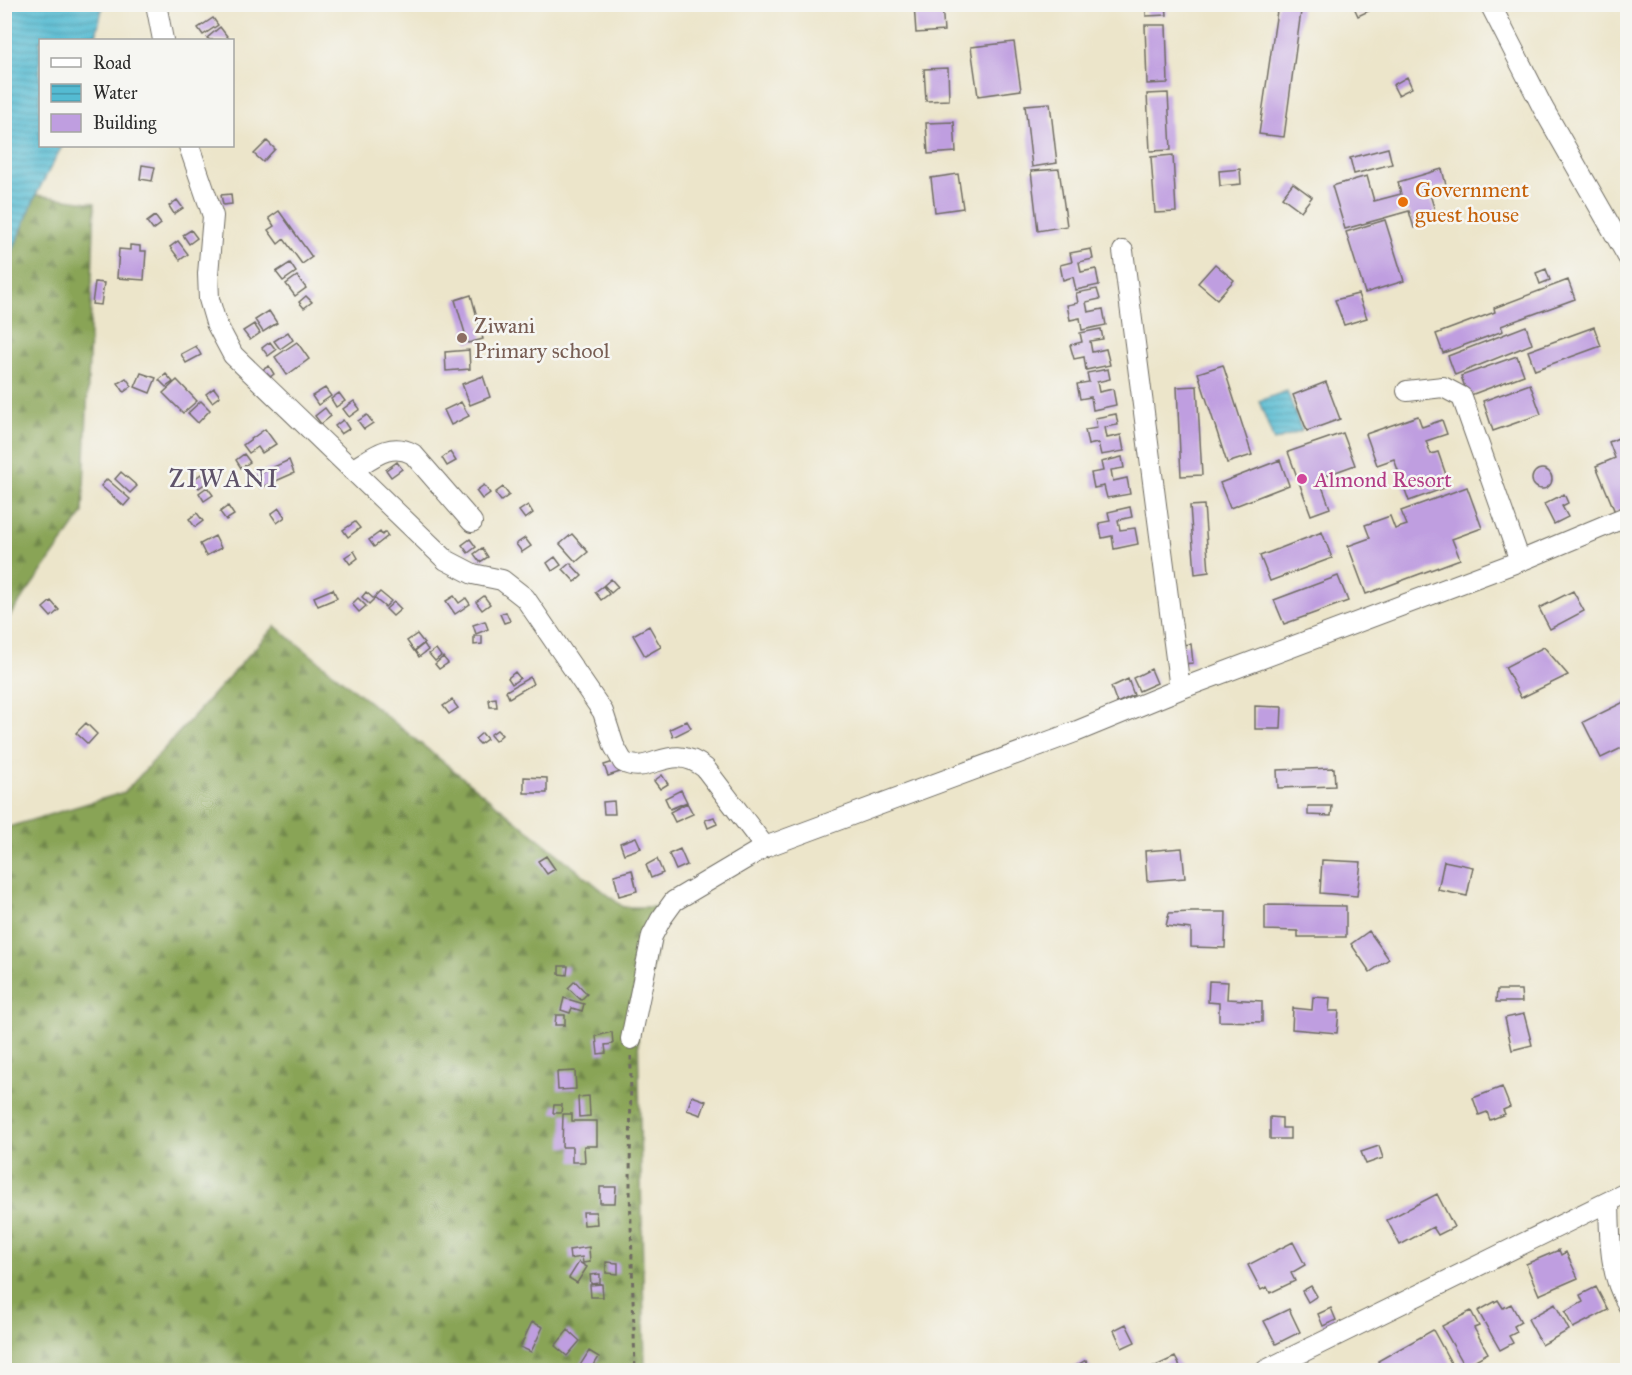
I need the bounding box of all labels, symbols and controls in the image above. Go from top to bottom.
legend [39,39,234,147]
text: Road [93,52,131,74]
text: Water [93,82,138,104]
text: Building [93,112,157,135]
place label: Government guest house [1415,176,1529,228]
marker: Government guest house [1396,195,1410,209]
place label: Ziwani Primary school [474,312,610,364]
marker: Ziwani Primary school [455,331,469,345]
district label: ZIWANI [169,462,279,494]
place label: Almond Resort [1313,466,1452,493]
marker: Almond Resort [1295,472,1309,486]

